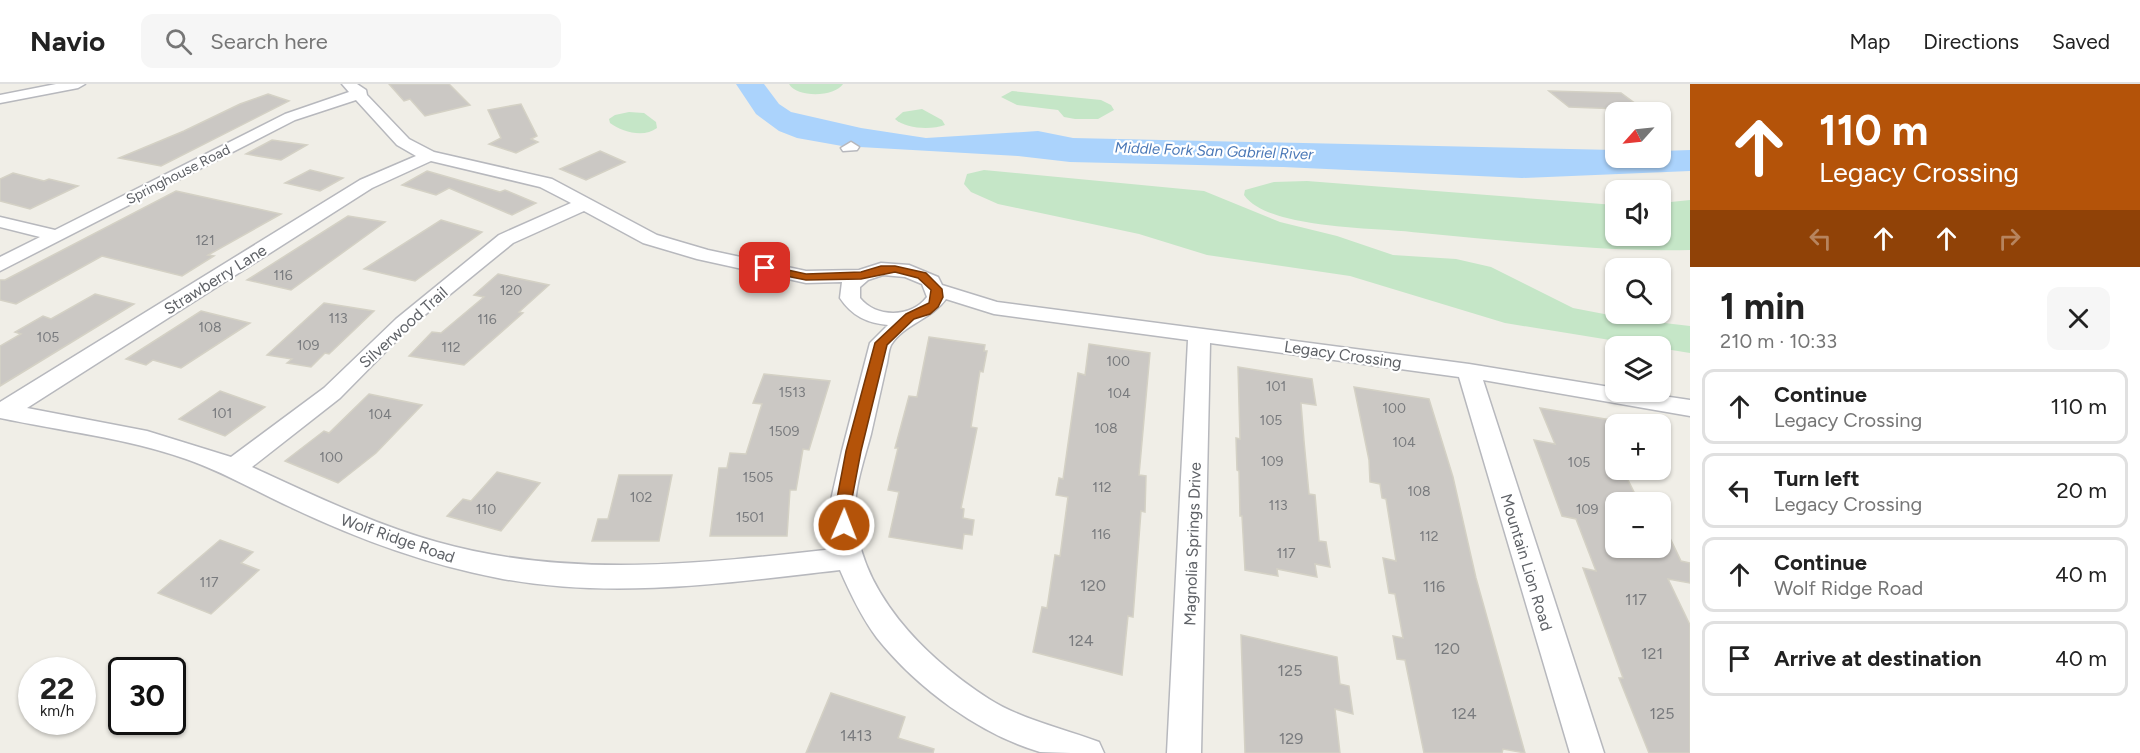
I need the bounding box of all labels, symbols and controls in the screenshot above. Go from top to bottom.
search box [141,14,561,68]
text: Navio [30,24,105,58]
icon: search [162,25,195,58]
text: Search here [210,28,328,55]
text: Map [1849,29,1890,54]
text: Directions [1923,29,2019,54]
text: Saved [2052,29,2110,54]
north arrow [1605,102,1671,168]
map controls [1605,102,1671,558]
text: 110 m [1819,105,1928,156]
icon: ahead [1720,108,1798,186]
water label: Middle Fork San Gabriel River [1114,139,1314,163]
street label: Springhouse Road [123,141,233,208]
text: Legacy Crossing [1819,156,2019,189]
button: sound [1605,180,1671,246]
icon: left [1804,222,1837,255]
icon: ahead [1867,222,1900,255]
icon: ahead [1930,222,1963,255]
icon: right [1993,222,2026,255]
house number: 121 [195,232,215,249]
street label: Strawberry Lane [160,240,270,319]
pin [739,242,790,293]
icon: arrive [748,251,781,284]
button: search [1605,258,1671,324]
house number: 116 [273,267,293,284]
house number: 120 [500,282,522,299]
street label: Silverwood Trail [355,283,451,372]
text: 1 min [1720,285,1805,328]
button: close [2047,287,2110,350]
house number: 113 [328,310,348,327]
house number: 116 [477,311,497,328]
house number: 108 [198,319,222,336]
house number: 105 [37,329,59,346]
text: 210 m · 10:33 [1720,329,1837,353]
button: layers [1605,336,1671,402]
house number: 109 [297,337,319,354]
street label: Legacy Crossing [1283,337,1403,372]
house number: 112 [441,339,461,356]
house number: 100 [1106,353,1130,370]
house number: 101 [1266,378,1286,395]
text: Continue [1774,381,1867,408]
house number: 1513 [778,384,806,401]
house number: 104 [1107,385,1131,402]
icon: ahead [1723,390,1756,423]
text: 110 m [2051,393,2107,420]
house number: 100 [1382,400,1406,417]
house number: 101 [212,405,232,422]
house number: 104 [368,406,392,423]
text: Legacy Crossing [1774,408,1922,432]
house number: 105 [1260,412,1282,429]
button: + [1605,414,1671,480]
house number: 108 [1094,420,1118,437]
house number: 1509 [769,423,799,440]
house number: 104 [1392,434,1416,451]
house number: 100 [319,449,343,466]
house number: 109 [1261,453,1283,470]
house number: 105 [1568,454,1590,471]
street label: Magnolia Springs Drive [1180,462,1205,626]
text: Turn left [1774,465,1860,492]
house number: 1505 [743,469,773,486]
icon: left [1723,474,1756,507]
text: 20 m [2056,477,2107,504]
house number: 112 [1092,479,1112,496]
house number: 108 [1407,483,1431,500]
house number: 102 [630,489,652,506]
street label: Mountain Lion Road [1497,491,1556,633]
button: − [1605,492,1671,558]
text: Legacy Crossing [1774,492,1922,516]
position arrow [812,493,876,557]
house number: 113 [1268,497,1288,514]
house number: 110 [476,501,496,518]
house number: 109 [1576,501,1598,518]
house number: 1501 [736,509,764,526]
street label: Wolf Ridge Road [338,510,457,567]
house number: 116 [1091,526,1111,543]
house number: 112 [1419,528,1439,545]
house number: 117 [1276,545,1296,562]
text: Continue [1774,549,1867,576]
icon: ahead [1723,558,1756,591]
text: 40 m [2055,561,2107,588]
house number: 117 [199,574,219,591]
house number: 120 [1080,576,1106,595]
text: Wolf Ridge Road [1774,576,1923,600]
house number: 116 [1423,577,1445,596]
house number: 117 [1625,590,1647,609]
house number: 124 [1068,631,1094,650]
house number: 120 [1434,639,1460,658]
icon: arrive [1723,642,1756,675]
house number: 121 [1641,644,1663,663]
text: Arrive at destination [1774,645,1982,672]
text: 40 m [2055,645,2107,672]
speed limit sign: 30 [108,657,186,735]
house number: 125 [1278,661,1302,680]
text: 22 [40,670,74,707]
text: km/h [40,702,74,720]
house number: 124 [1451,704,1477,723]
house number: 125 [1650,704,1674,723]
house number: 1413 [840,726,872,745]
house number: 129 [1279,729,1303,748]

